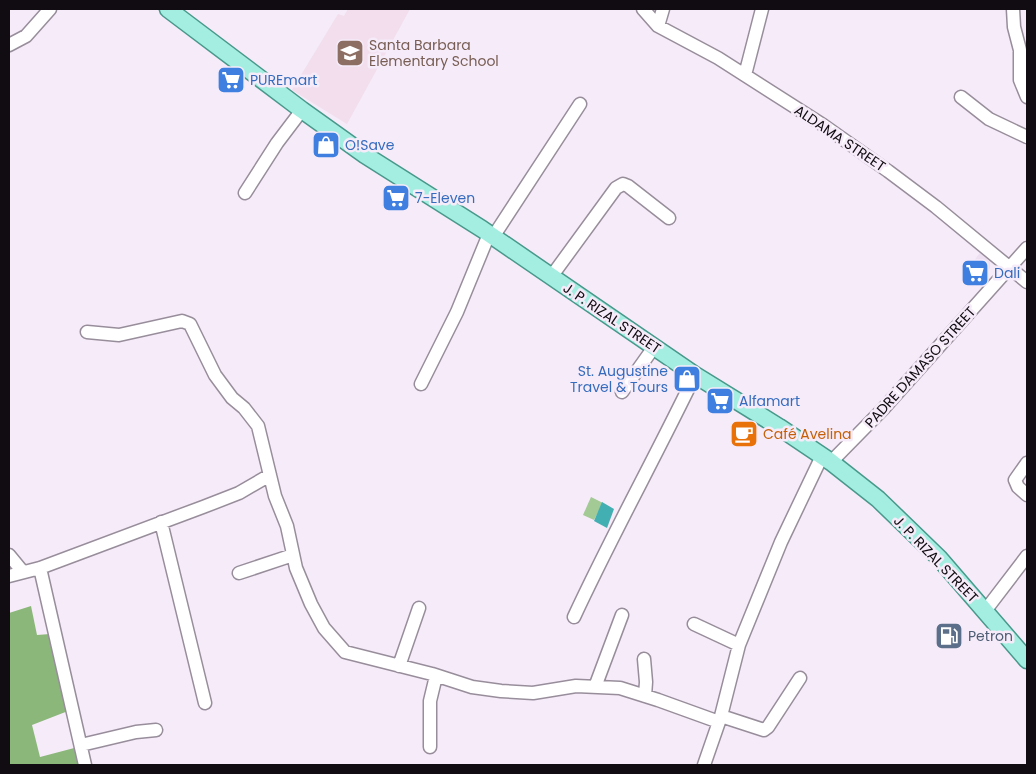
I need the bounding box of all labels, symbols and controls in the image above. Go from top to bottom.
place label: Santa Barbara Elementary School [369,35,499,71]
school or university icon: Santa Barbara Elementary School [335,38,365,68]
supermarket icon: PUREmart [216,65,246,95]
place label: PUREmart [250,70,317,90]
street label: ALDAMA STREET [790,100,890,176]
shop icon: O!Save [311,130,341,160]
place label: O!Save [345,135,395,155]
supermarket icon: 7-Eleven [381,183,411,213]
place label: 7-Eleven [415,188,475,208]
supermarket icon: Dali [960,258,990,288]
place label: Dali [994,263,1020,283]
street label: J. P. RIZAL STREET [559,278,665,358]
street label: PADRE DAMASO STREET [860,302,980,432]
place label: St. Augustine Travel & Tours [570,361,668,397]
shop icon: St. Augustine Travel & Tours [672,364,702,394]
supermarket icon: Alfamart [705,386,735,416]
place label: Alfamart [739,391,800,411]
cafe icon: Café Avelina [729,419,759,449]
place label: Café Avelina [763,424,852,444]
street label: J. P. RIZAL STREET [889,511,983,607]
fuel station icon: Petron [934,621,964,651]
place label: Petron [968,626,1013,646]

